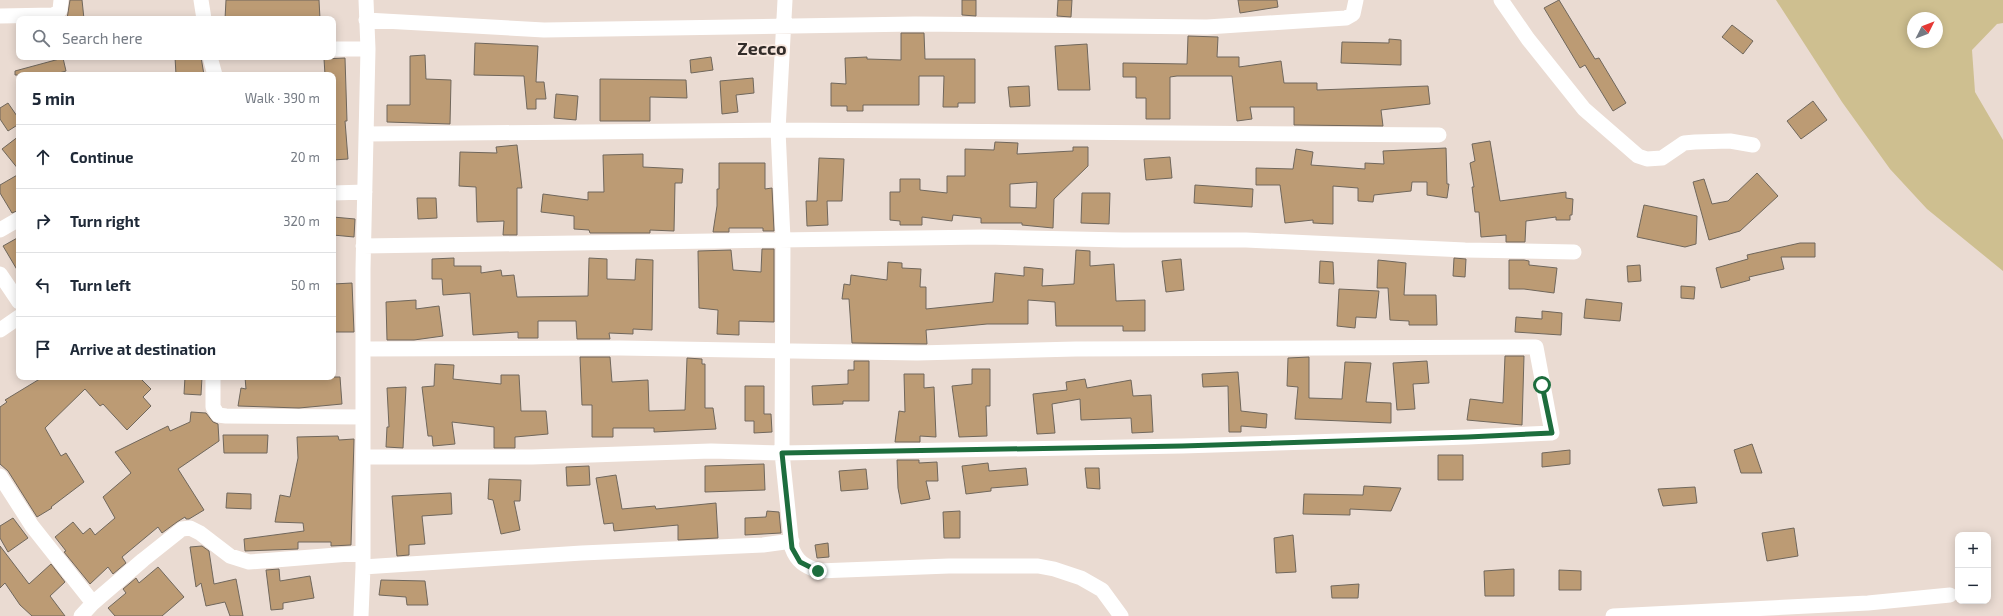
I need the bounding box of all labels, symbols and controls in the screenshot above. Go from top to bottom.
north arrow [1907,12,1943,48]
search box [16,16,336,60]
icon: search [30,27,52,49]
text: Search here [62,29,143,47]
district label: Zecco [737,37,787,59]
text: 5 min [32,88,75,108]
text: Walk · 390 m [245,90,320,106]
icon: ahead [32,146,54,168]
text: Continue [70,148,133,166]
text: 20 m [291,149,320,165]
icon: right [32,210,54,232]
text: Turn right [70,212,140,230]
text: 320 m [283,213,320,229]
icon: left [32,274,54,296]
text: Turn left [70,276,131,294]
text: 50 m [291,277,320,293]
icon: arrive [32,338,54,360]
text: Arrive at destination [70,340,216,358]
route start [1533,376,1551,394]
map controls [1955,532,1991,604]
button: + [1955,532,1991,568]
route end [809,562,827,580]
button: − [1955,568,1991,604]

